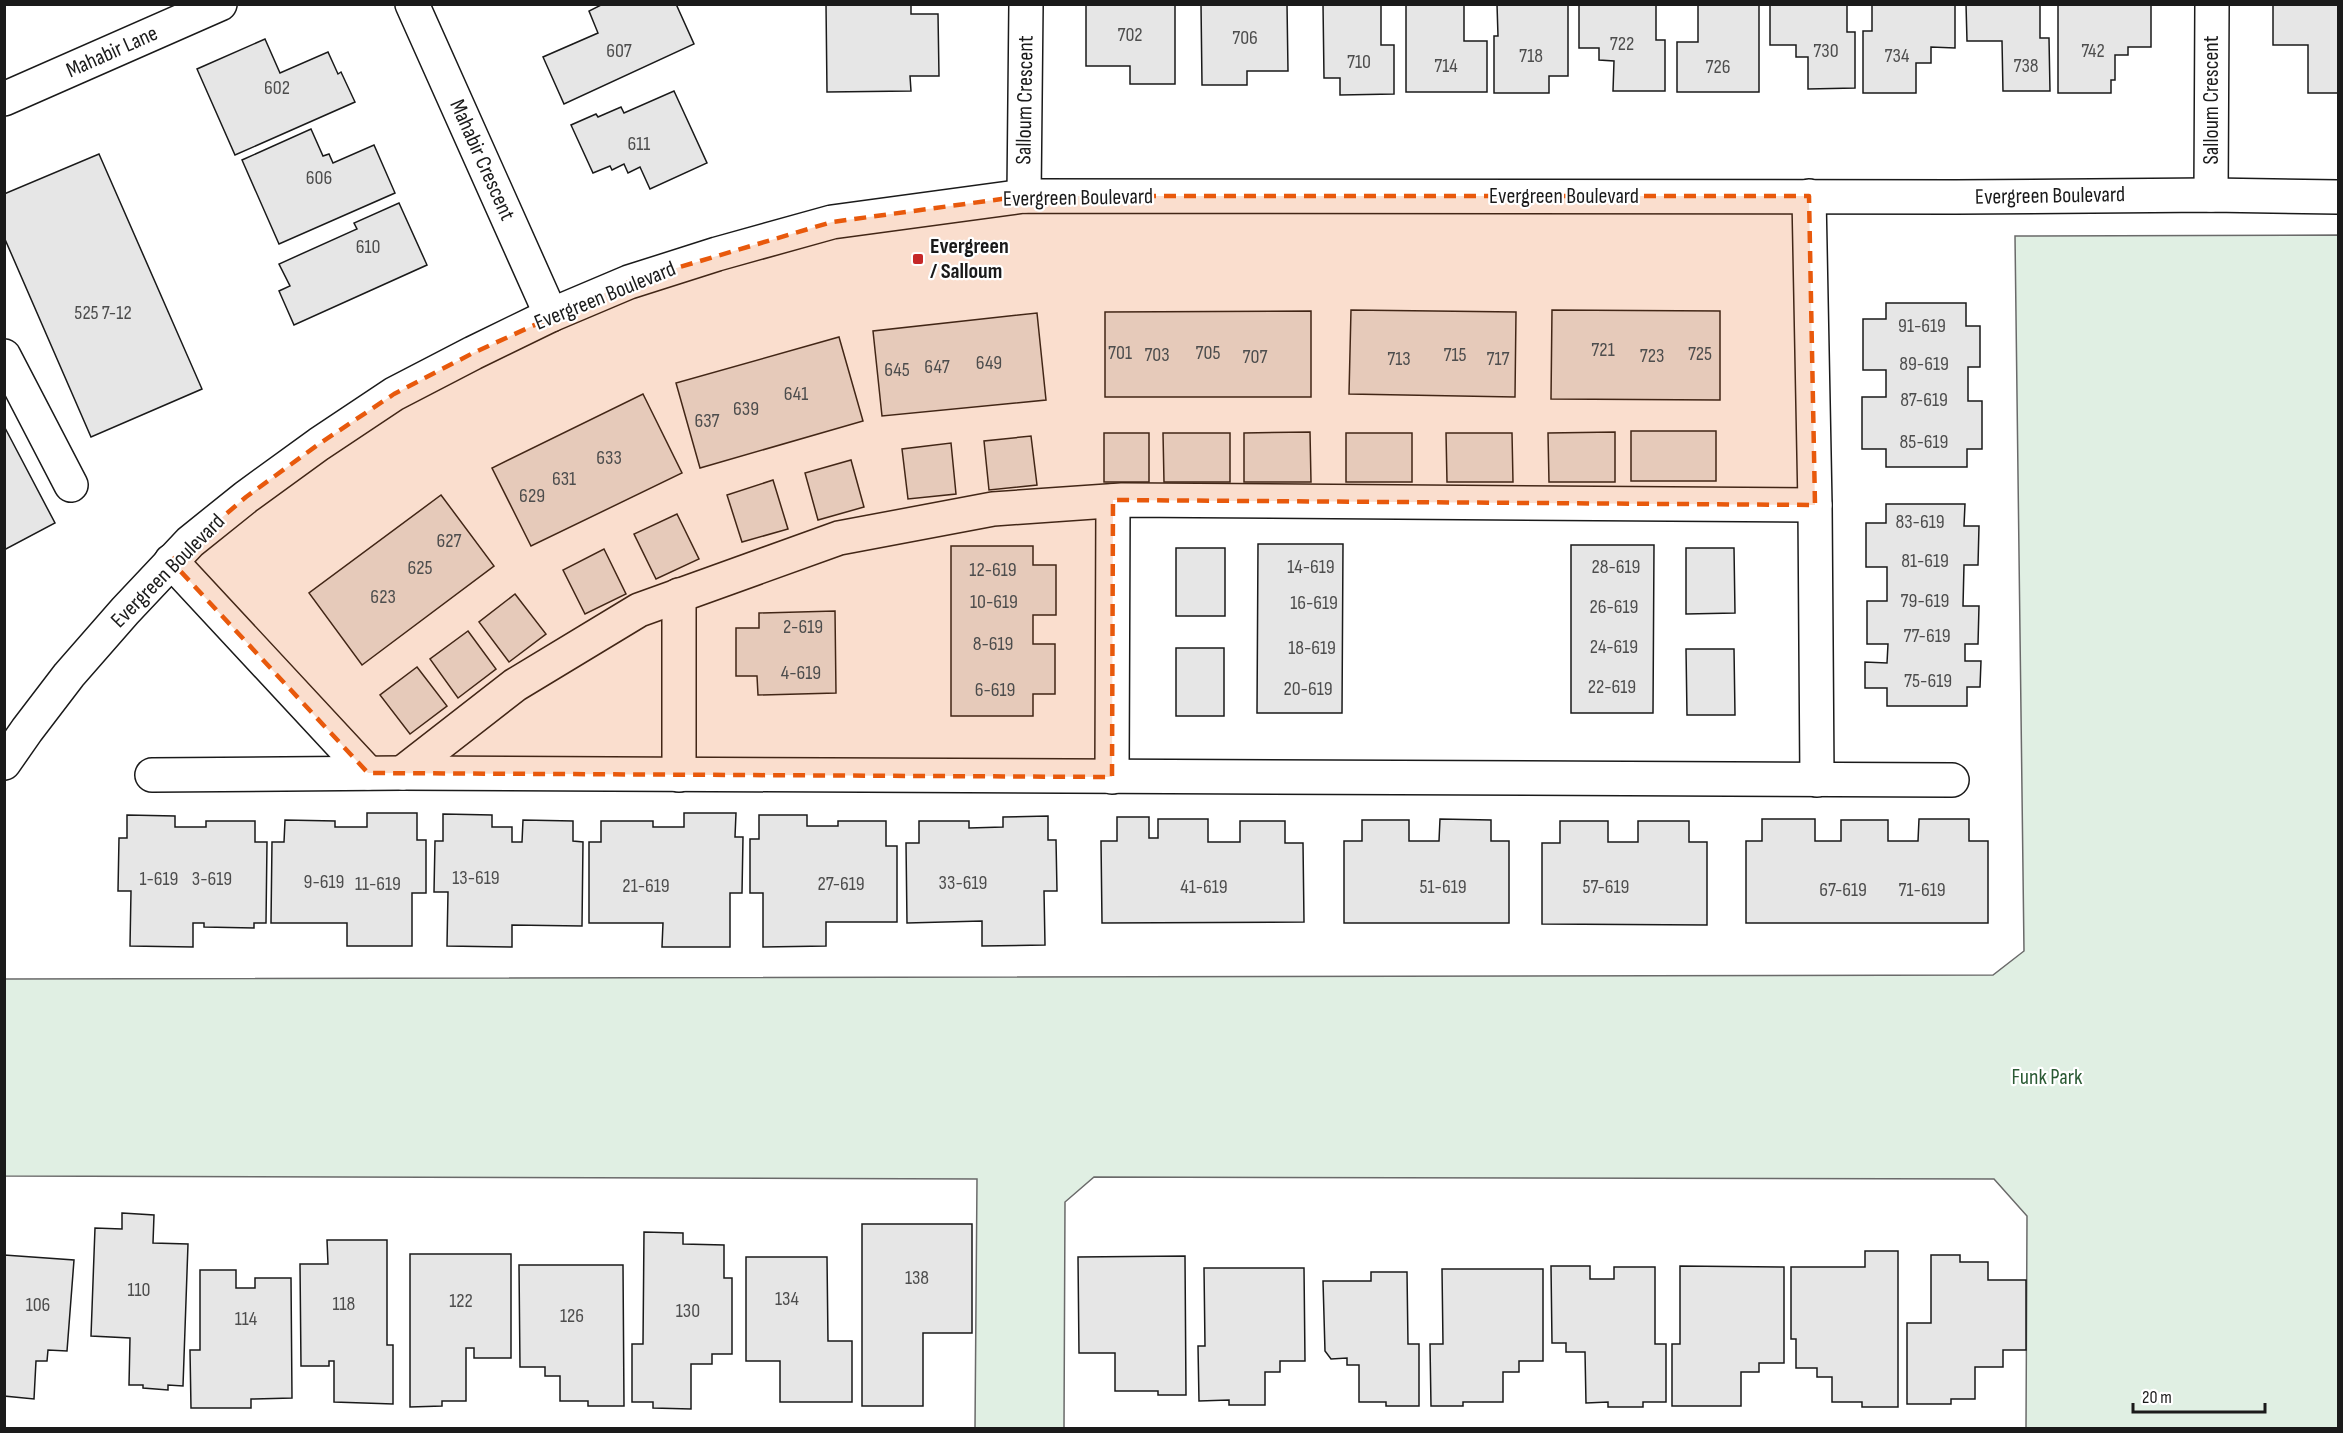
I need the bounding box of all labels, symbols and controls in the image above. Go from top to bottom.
street label: Mahabir Lane [62,20,162,84]
house number: 702 [1117,23,1143,47]
house number: 706 [1232,26,1258,50]
house number: 722 [1610,32,1634,56]
street label: Salloum Crescent [1010,35,1040,165]
street label: Salloum Crescent [2198,35,2225,165]
house number: 607 [606,39,632,63]
house number: 730 [1813,39,1839,63]
house number: 742 [2081,39,2105,63]
house number: 718 [1519,44,1543,68]
house number: 734 [1885,44,1909,68]
house number: 710 [1347,50,1371,74]
house number: 714 [1434,54,1458,78]
house number: 738 [2013,54,2039,78]
house number: 726 [1706,55,1730,79]
house number: 602 [264,76,290,100]
street label: Mahabir Crescent [443,95,521,225]
house number: 611 [628,132,650,156]
house number: 606 [306,166,332,190]
street label: Evergreen Boulevard [1975,181,2125,211]
street label: Evergreen Boulevard [1003,183,1153,213]
street label: Evergreen Boulevard [1489,183,1639,210]
place label: Evergreen / Salloum [930,233,1009,285]
house number: 610 [356,235,380,259]
marker: Evergreen / Salloum [911,252,925,266]
street label: Evergreen Boulevard [530,255,680,337]
house number: 525 7-12 [74,301,132,325]
house number: 91-619 [1898,314,1946,338]
house number: 721 [1591,338,1615,362]
house number: 701 [1108,341,1132,365]
house number: 705 [1196,341,1220,365]
house number: 725 [1688,342,1712,366]
house number: 703 [1144,343,1170,367]
house number: 715 [1443,343,1467,367]
house number: 723 [1640,344,1664,368]
house number: 707 [1243,345,1267,369]
house number: 713 [1387,347,1411,371]
house number: 717 [1486,347,1510,371]
house number: 649 [976,351,1002,375]
house number: 89-619 [1899,352,1949,376]
house number: 647 [924,355,950,379]
house number: 645 [884,358,910,382]
house number: 641 [784,382,808,406]
house number: 87-619 [1900,388,1948,412]
house number: 639 [733,397,759,421]
house number: 637 [694,409,720,433]
house number: 85-619 [1900,430,1948,454]
house number: 633 [596,446,622,470]
house number: 631 [552,467,576,491]
house number: 629 [519,484,545,508]
street label: Evergreen Boulevard [105,508,231,634]
house number: 83-619 [1895,510,1945,534]
house number: 627 [436,529,462,553]
house number: 81-619 [1901,549,1949,573]
house number: 14-619 [1287,555,1335,579]
house number: 28-619 [1592,555,1640,579]
house number: 625 [407,556,433,580]
house number: 12-619 [969,558,1017,582]
house number: 623 [370,585,396,609]
house number: 79-619 [1901,589,1949,613]
house number: 10-619 [970,590,1018,614]
house number: 16-619 [1290,591,1338,615]
house number: 26-619 [1590,595,1638,619]
house number: 2-619 [783,615,823,639]
house number: 77-619 [1903,624,1951,648]
house number: 8-619 [973,632,1013,656]
house number: 24-619 [1590,635,1638,659]
house number: 18-619 [1288,636,1336,660]
house number: 4-619 [781,661,821,685]
house number: 75-619 [1904,669,1952,693]
house number: 22-619 [1588,675,1636,699]
house number: 20-619 [1283,677,1333,701]
house number: 6-619 [975,678,1015,702]
house number: 13-619 [452,866,500,890]
house number: 1-619 [140,867,178,891]
house number: 3-619 [192,867,232,891]
house number: 9-619 [304,870,344,894]
house number: 33-619 [939,871,987,895]
house number: 11-619 [355,872,401,896]
house number: 27-619 [817,872,865,896]
house number: 21-619 [622,874,670,898]
house number: 41-619 [1180,875,1228,899]
house number: 51-619 [1420,875,1467,899]
house number: 57-619 [1583,875,1629,899]
house number: 67-619 [1819,878,1867,902]
house number: 71-619 [1898,878,1946,902]
park label: Funk Park [2011,1064,2083,1091]
house number: 138 [905,1266,929,1290]
house number: 110 [128,1278,150,1302]
house number: 134 [775,1287,799,1311]
house number: 122 [449,1289,473,1313]
house number: 118 [333,1292,355,1316]
house number: 106 [26,1293,50,1317]
house number: 130 [676,1299,700,1323]
house number: 126 [560,1304,584,1328]
house number: 114 [235,1307,257,1331]
scale bar [2133,1376,2265,1414]
text: 20 m [2142,1387,2172,1408]

